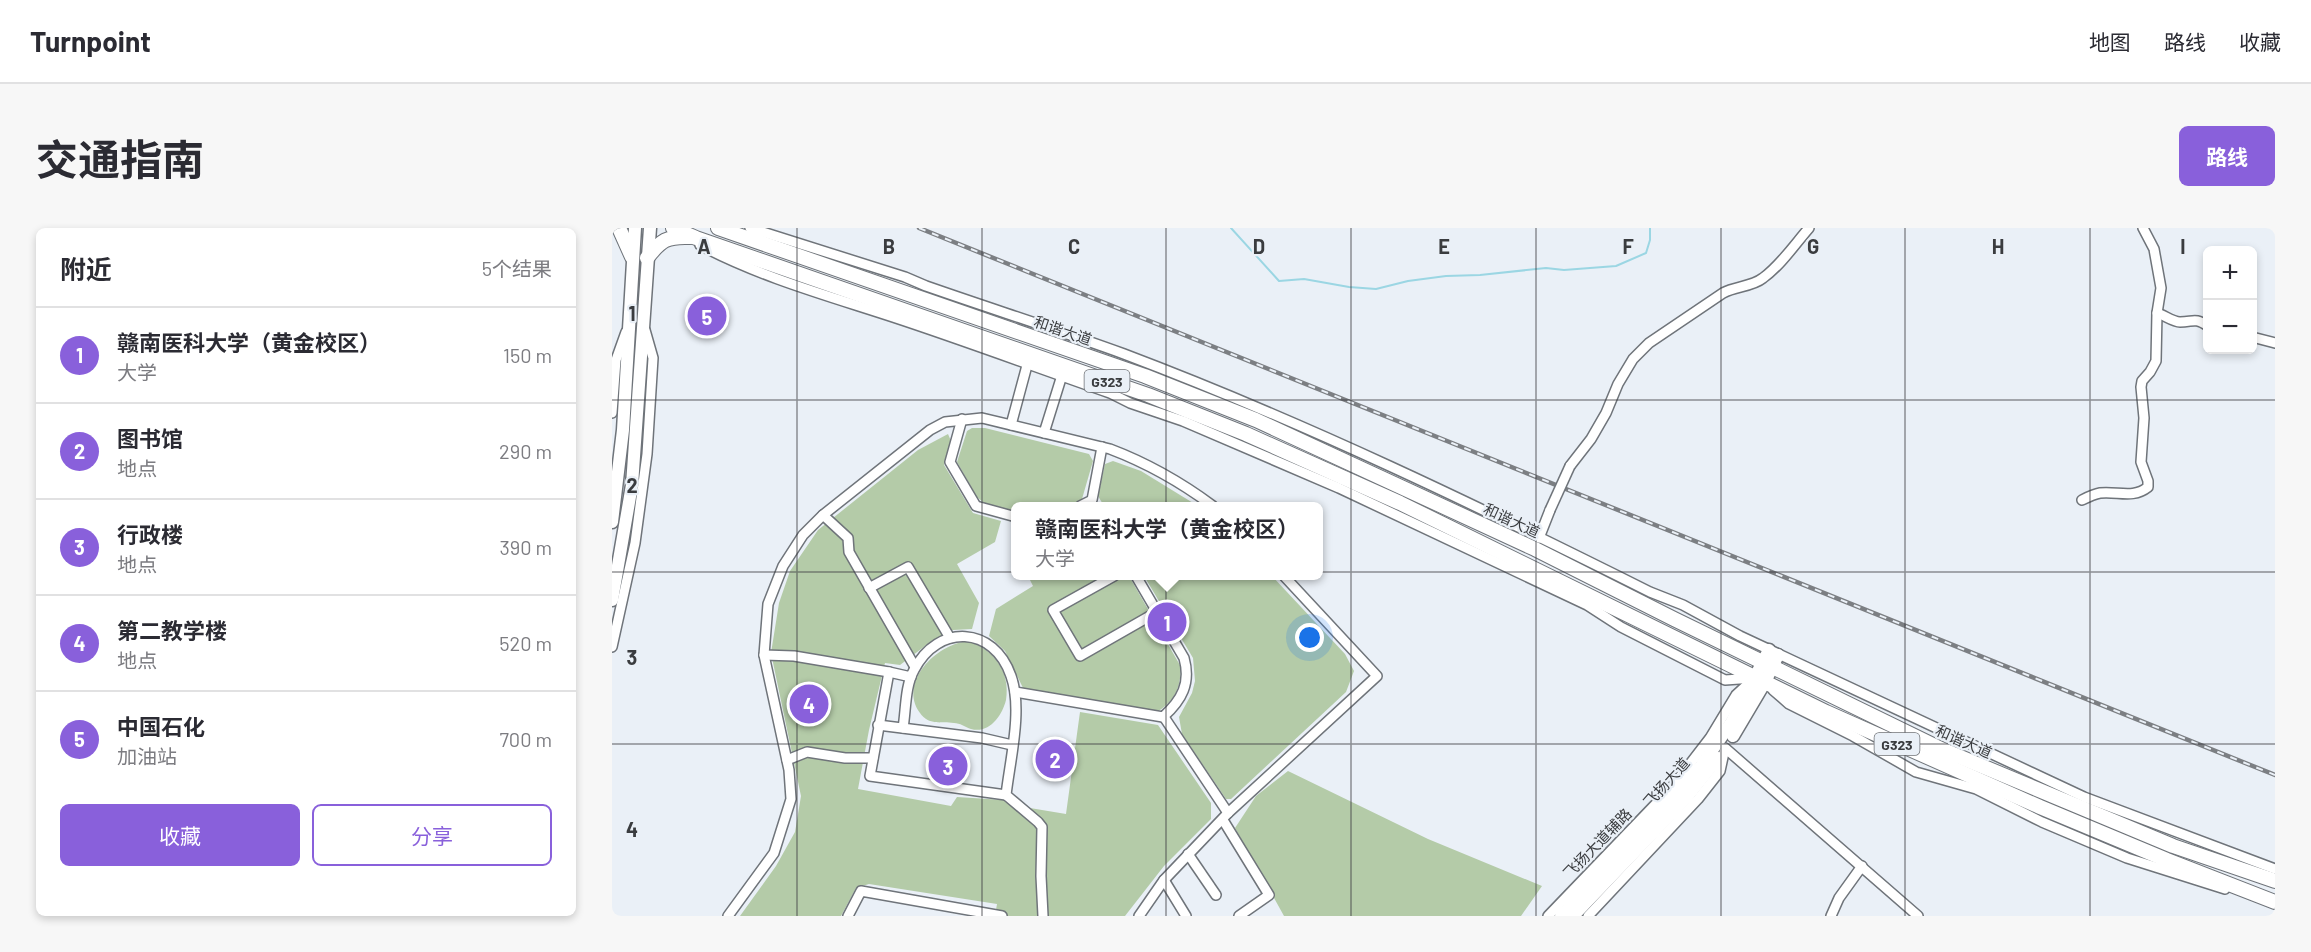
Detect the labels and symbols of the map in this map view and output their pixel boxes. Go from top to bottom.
text: A [697,234,711,258]
text: B [883,234,895,258]
text: C [1068,234,1080,258]
text: D [1253,234,1265,258]
text: E [1438,234,1450,258]
text: F [1622,234,1634,258]
text: G [1807,234,1819,258]
text: H [1992,234,2004,258]
text: I [2180,234,2186,258]
pin: 5 [688,294,727,338]
text: 1 [628,301,636,325]
street label: 和谐大道 [1032,312,1094,348]
road number: G323 [1084,370,1130,392]
text: 2 [626,473,638,497]
street label: 和谐大道 [1481,499,1543,541]
pin: 1 [1148,600,1186,644]
your location [1295,623,1324,652]
text: 3 [627,645,637,669]
pin: 4 [790,682,828,726]
street label: 和谐大道 [1933,721,1995,761]
road number: G323 [1874,733,1920,755]
pin: 2 [1036,736,1074,782]
pin: 3 [928,744,968,788]
street label: 飞扬大道 [1639,754,1693,810]
street label: 飞扬大道辅路 [1559,804,1635,882]
text: 4 [626,817,638,841]

